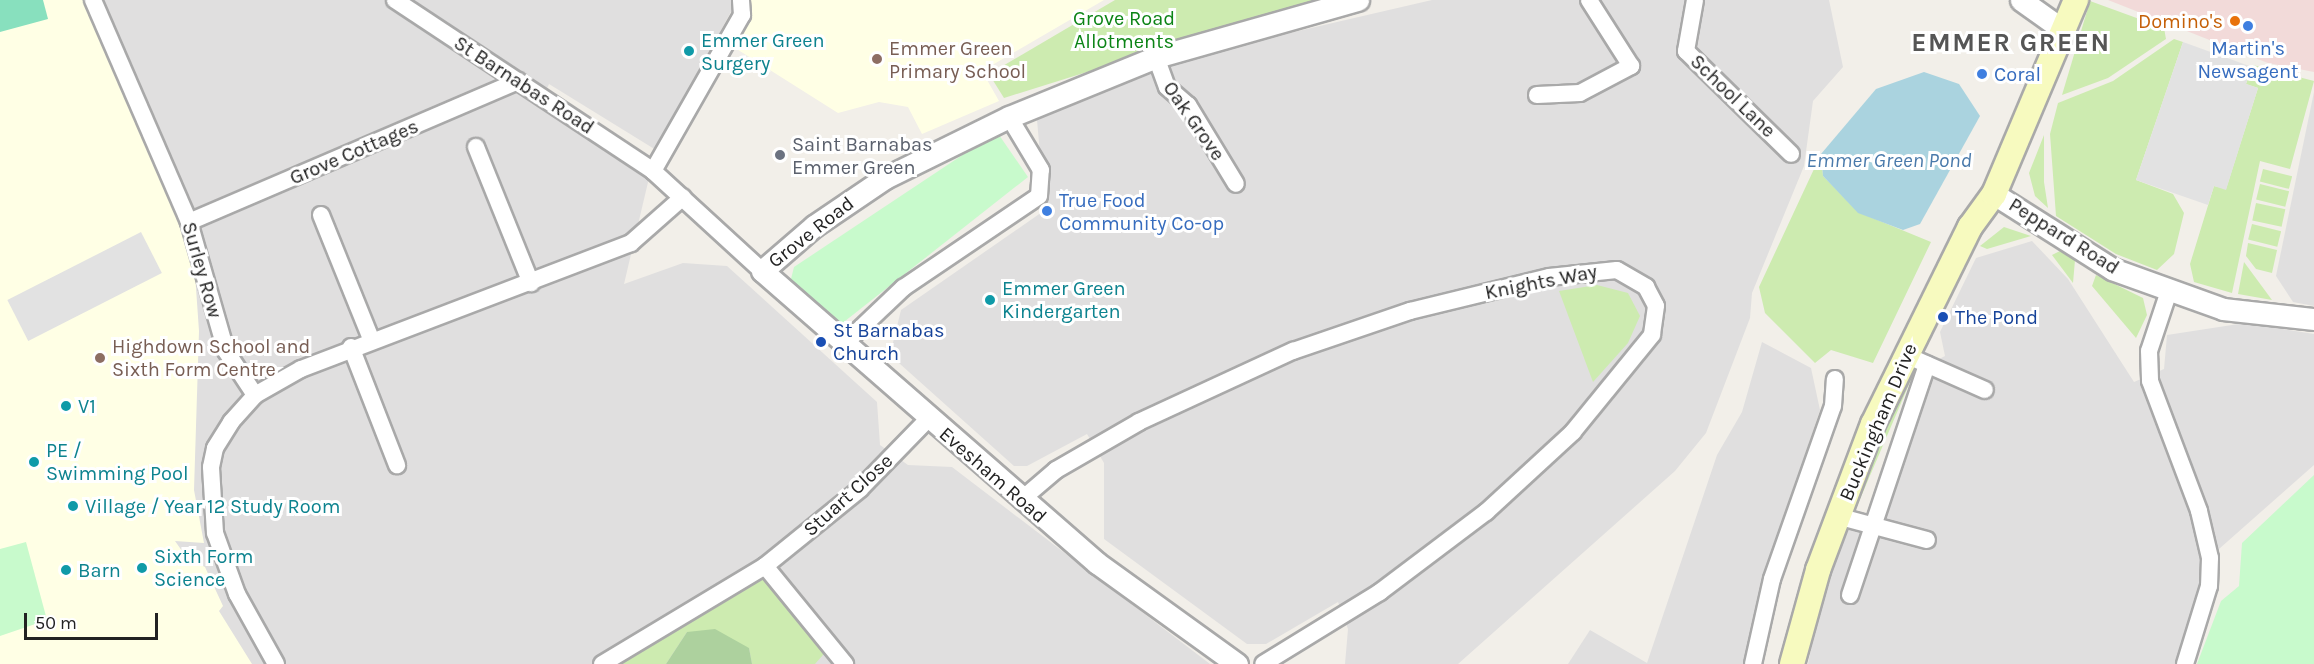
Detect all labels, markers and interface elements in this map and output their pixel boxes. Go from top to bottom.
park label: Grove Road Allotments [1073,6,1175,53]
place label: Domino's [2138,9,2223,33]
marker: Domino's [2228,14,2242,28]
marker: Martin's Newsagent [2241,19,2255,33]
district label: EMMER GREEN [1911,27,2111,59]
place label: Emmer Green Surgery [701,28,825,75]
street label: St Barnabas Road [449,31,599,139]
place label: Emmer Green Primary School [889,36,1026,83]
place label: Martin's Newsagent [2197,36,2299,83]
marker: Emmer Green Surgery [682,44,696,58]
street label: School Lane [1685,49,1781,143]
marker: Emmer Green Primary School [870,52,884,66]
place label: Coral [1994,62,2041,86]
marker: Coral [1975,67,1989,81]
street label: Oak Grove [1158,77,1230,165]
street label: Grove Cottages [286,114,422,190]
place label: Saint Barnabas Emmer Green [792,132,933,179]
water label: Emmer Green Pond [1806,147,1972,173]
marker: Saint Barnabas Emmer Green [773,148,787,162]
place label: True Food Community Co-op [1059,188,1224,235]
street label: Grove Road [763,191,859,273]
street label: Peppard Road [2004,193,2124,279]
marker: True Food Community Co-op [1040,204,1054,218]
street label: Surley Row [177,219,227,321]
street label: Knights Way [1483,259,1599,305]
place label: Emmer Green Kindergarten [1002,276,1126,323]
marker: Emmer Green Kindergarten [983,293,997,307]
place label: The Pond [1955,305,2038,329]
marker: The Pond [1936,310,1950,324]
place label: St Barnabas Church [833,318,944,365]
place label: Highdown School and Sixth Form Centre [112,334,310,381]
marker: St Barnabas Church [814,335,828,349]
street label: Buckingham Drive [1834,340,1922,504]
marker: Highdown School and Sixth Form Centre [93,351,107,365]
place label: V1 [78,394,96,418]
marker: V1 [59,399,73,413]
street label: Evesham Road [934,422,1052,528]
place label: PE / Swimming Pool [46,438,189,485]
street label: Stuart Close [798,449,898,541]
marker: PE / Swimming Pool [27,455,41,469]
place label: Village / Year 12 Study Room [85,494,340,518]
marker: Village / Year 12 Study Room [66,499,80,513]
place label: Sixth Form Science [154,544,253,591]
place label: Barn [78,558,121,582]
marker: Sixth Form Science [135,561,149,575]
marker: Barn [59,563,73,577]
scale bar [27,601,160,639]
text: 50 m [35,612,77,634]

